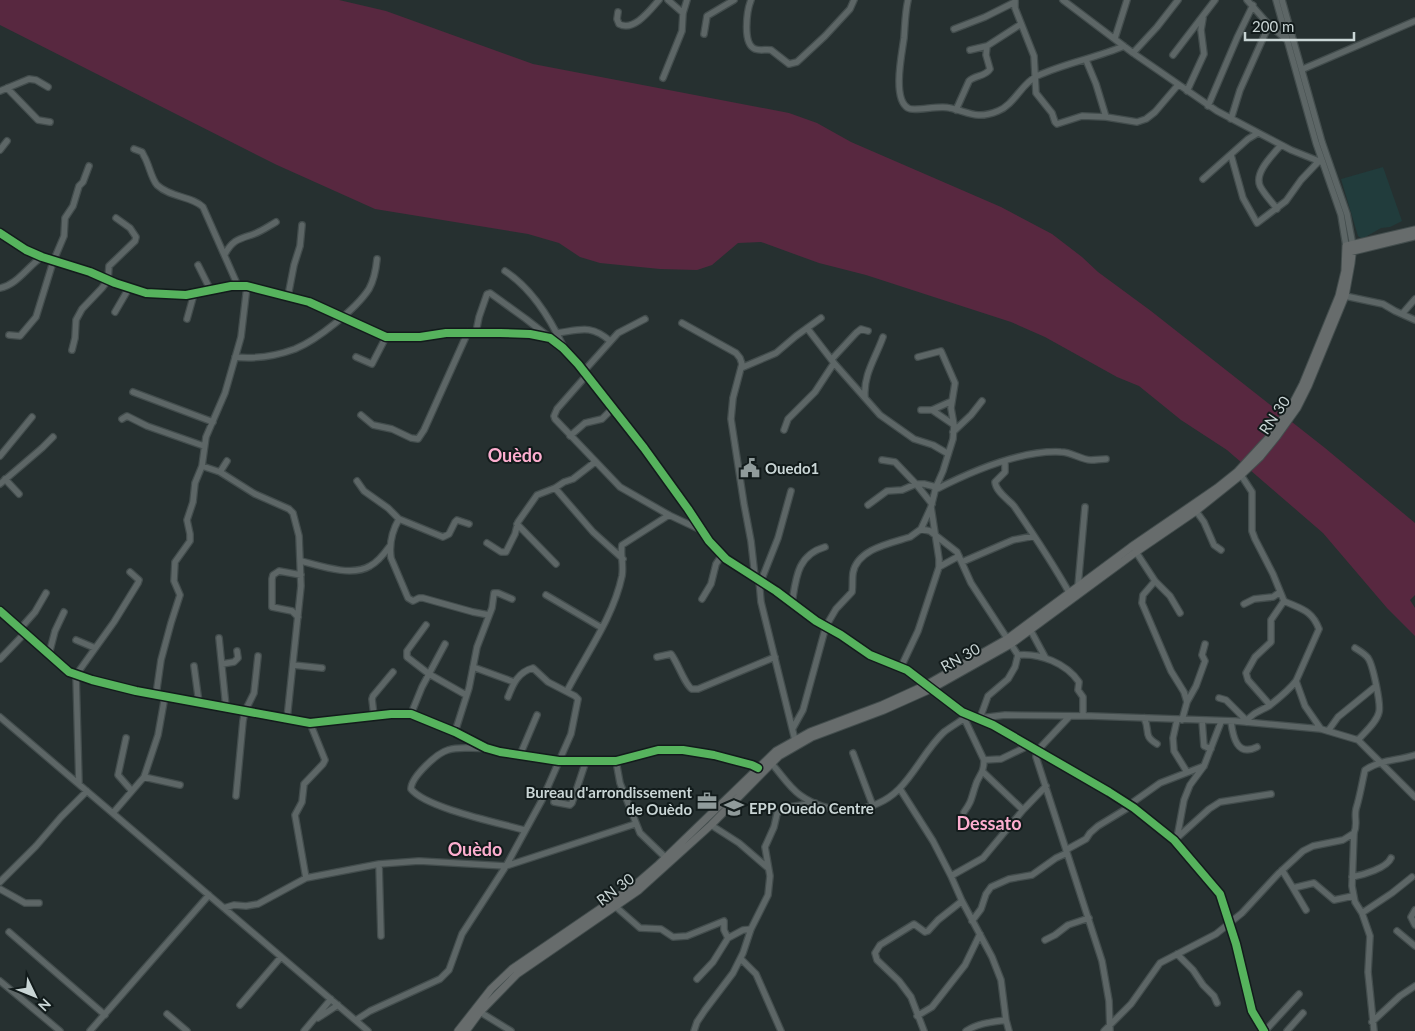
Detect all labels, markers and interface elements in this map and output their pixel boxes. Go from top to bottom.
scale bar [1245,10,1354,42]
text: 200 m [1252,17,1294,35]
street label: RN 30 [1255,392,1293,437]
district label: Ouèdo [488,444,542,466]
public building icon: Ouedo1 [739,457,761,479]
place label: Ouedo1 [765,459,819,477]
street label: RN 30 [937,639,983,675]
place label: Bureau d'arrondissement de Ouèdo [526,783,692,818]
office icon: Bureau d'arrondissement de Ouèdo [696,790,718,812]
school or university icon: EPP Ouedo Centre [723,797,745,819]
place label: EPP Ouedo Centre [749,799,874,817]
district label: Dessato [957,812,1021,834]
district label: Ouèdo [448,838,502,860]
street label: RN 30 [593,869,637,909]
north arrow [10,971,60,1021]
text: N [35,995,55,1015]

